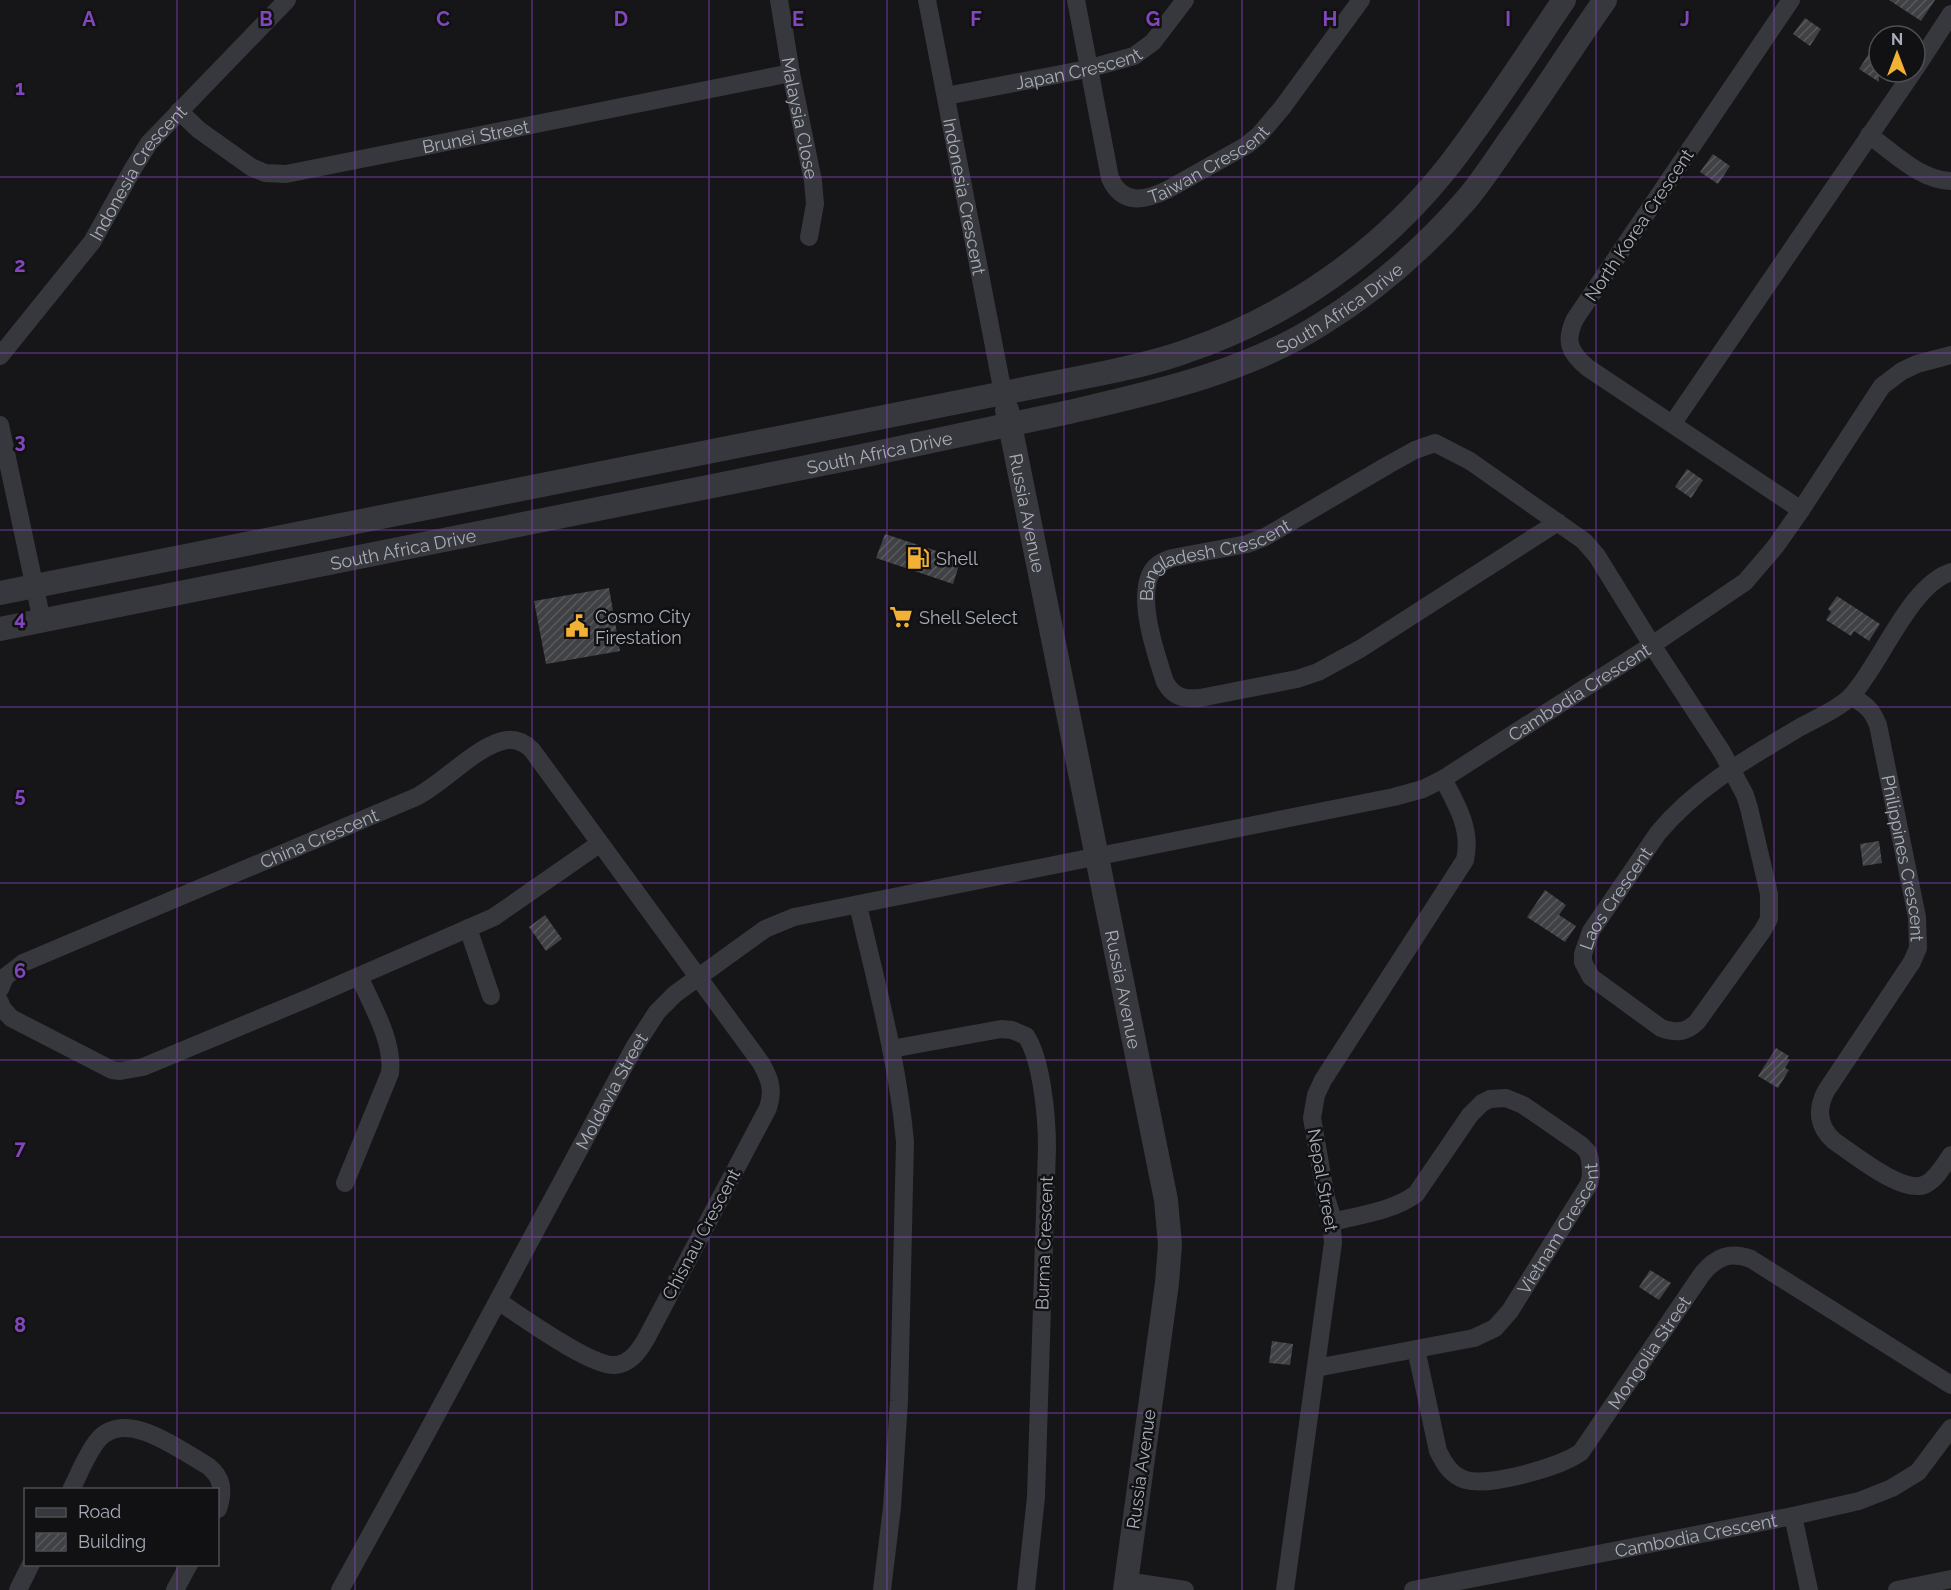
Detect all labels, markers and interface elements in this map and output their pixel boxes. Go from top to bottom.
text: A [82,7,96,31]
text: B [259,7,273,31]
text: C [436,7,450,31]
text: D [614,7,628,31]
text: E [792,7,804,31]
text: F [970,7,982,31]
text: G [1146,7,1160,31]
text: H [1323,7,1337,31]
text: I [1505,7,1511,31]
text: J [1680,7,1690,31]
north arrow [1867,24,1927,84]
text: N [1891,30,1903,49]
street label: Japan Crescent [1013,43,1146,93]
street label: Malaysia Close [778,56,823,181]
text: 1 [15,76,25,100]
street label: Indonesia Crescent [85,100,191,244]
street label: Brunei Street [420,115,531,157]
street label: Indonesia Crescent [940,116,990,277]
street label: Taiwan Crescent [1145,121,1273,207]
street label: North Korea Crescent [1580,145,1698,305]
text: 2 [14,253,26,277]
street label: South Africa Drive [1272,258,1407,358]
street label: South Africa Drive [805,427,955,478]
text: 3 [14,429,26,453]
street label: Russia Avenue [1006,452,1050,575]
street label: Bangladesh Crescent [1135,514,1294,601]
street label: South Africa Drive [328,524,478,574]
fuel station icon: Shell [905,545,931,571]
place label: Shell [936,548,978,569]
supermarket icon: Shell Select [888,604,914,630]
text: 4 [14,606,26,630]
place label: Cosmo City Firestation [595,606,691,648]
place label: Shell Select [919,607,1018,628]
public building icon: Cosmo City Firestation [564,613,590,639]
street label: Cambodia Crescent [1504,639,1654,745]
street label: Philippines Crescent [1878,773,1928,942]
text: 5 [14,783,26,807]
street label: China Crescent [257,804,381,872]
street label: Laos Crescent [1575,843,1656,952]
street label: Russia Avenue [1101,928,1146,1051]
text: 6 [14,959,26,983]
street label: Moldavia Street [571,1028,651,1153]
street label: Nepal Street [1304,1127,1342,1233]
text: 7 [14,1136,26,1160]
street label: Vietnam Crescent [1513,1163,1602,1298]
street label: Chisnau Crescent [658,1165,744,1303]
street label: Burma Crescent [1031,1175,1057,1311]
street label: Mongolia Street [1603,1292,1695,1413]
text: 8 [14,1313,26,1337]
street label: Russia Avenue [1122,1407,1160,1530]
legend [24,1488,219,1566]
text: Road [78,1501,121,1522]
street label: Cambodia Crescent [1613,1509,1778,1561]
text: Building [78,1531,146,1552]

